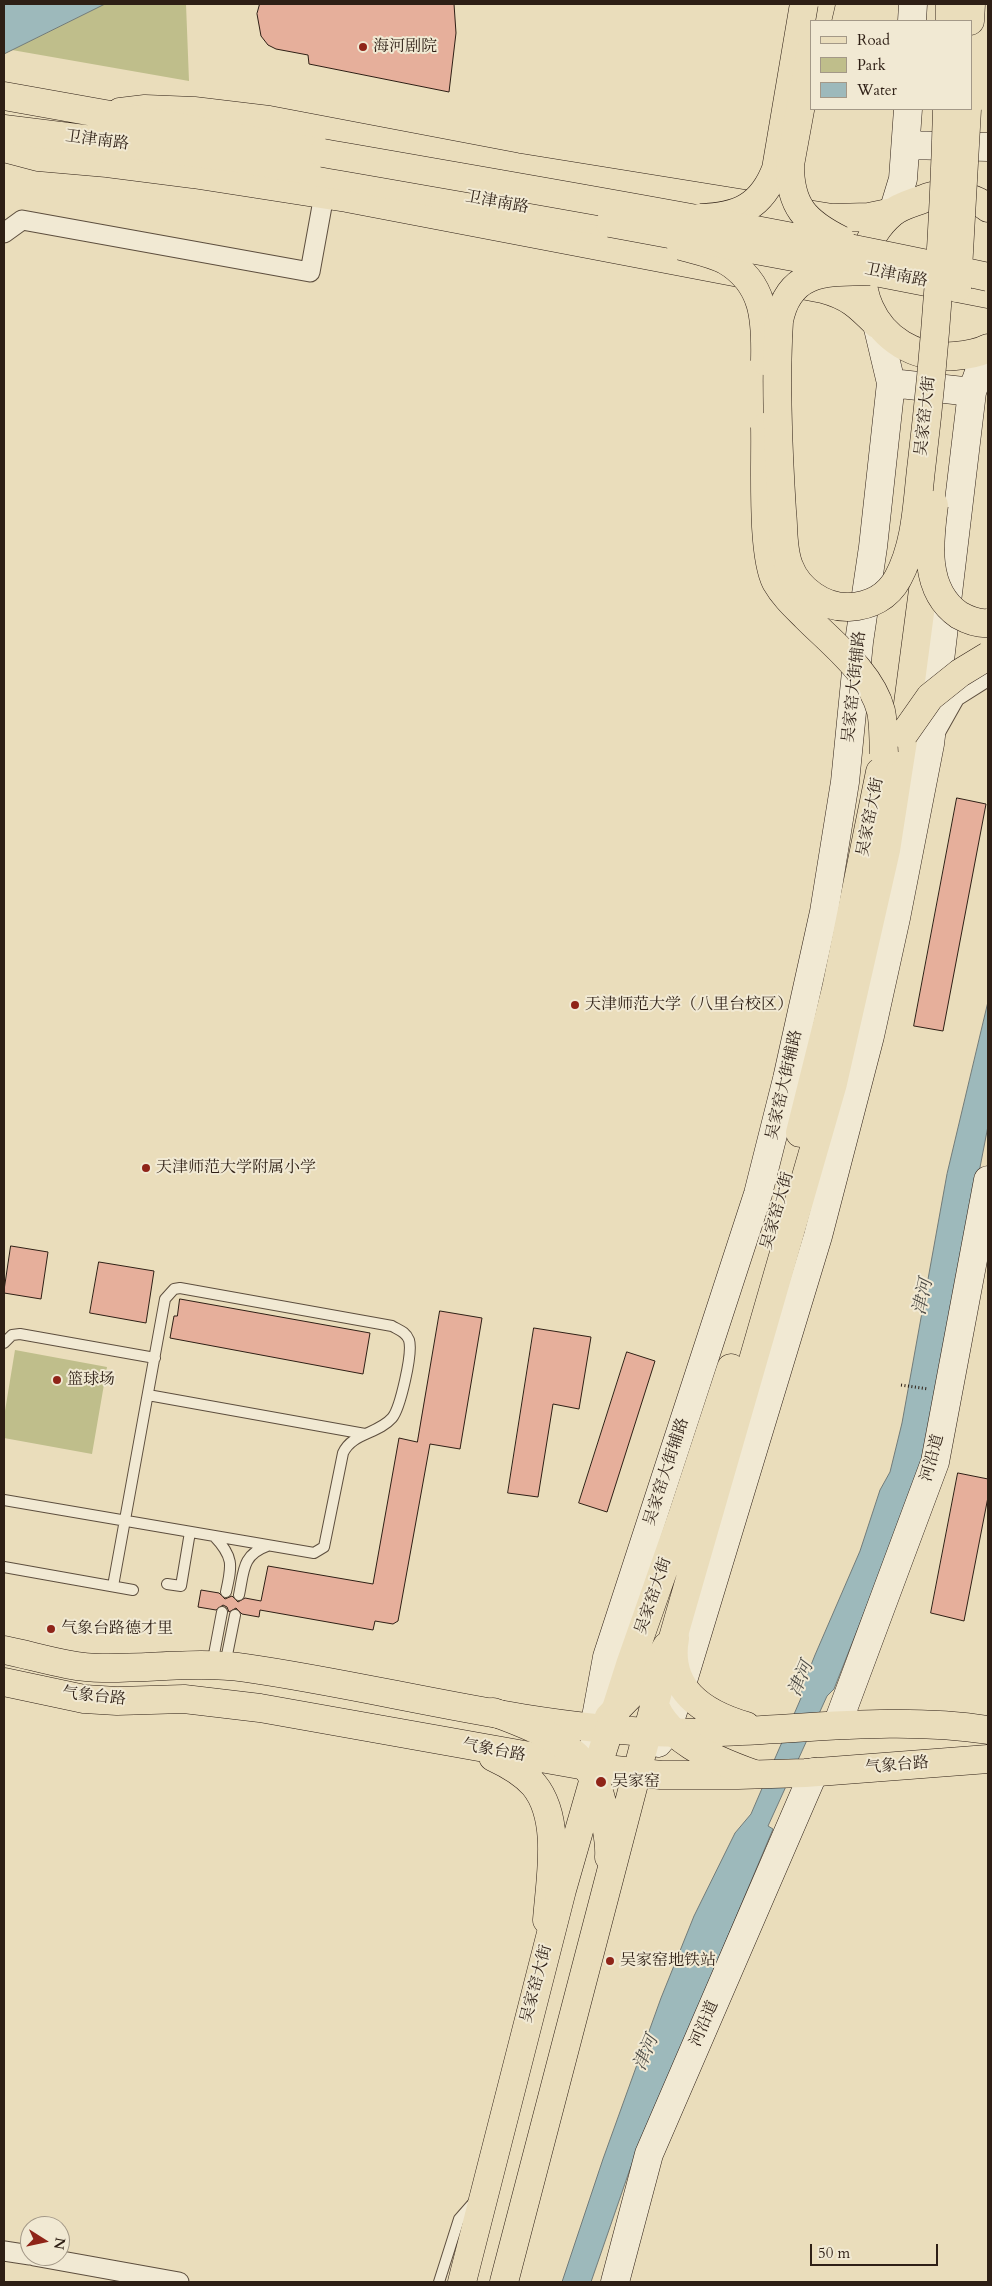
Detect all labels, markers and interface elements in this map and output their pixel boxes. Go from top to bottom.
legend [810,20,972,110]
text: Road [857,30,890,50]
place label: 海河剧院 [373,37,437,57]
marker: 海河剧院 [357,41,369,53]
text: Park [857,55,886,75]
text: Water [857,80,897,100]
street label: 卫津南路 [64,128,130,154]
street label: 卫津南路 [464,188,530,218]
street label: 卫津南路 [863,260,929,292]
street label: 吴家窑大街 [912,375,940,457]
street label: 吴家窑大街辅路 [840,630,870,744]
street label: 吴家窑大街 [854,776,888,858]
place label: 天津师范大学（八里台校区） [585,995,793,1015]
marker: 天津师范大学（八里台校区） [569,999,581,1011]
street label: 吴家窑大街辅路 [763,1028,807,1142]
place label: 天津师范大学附属小学 [156,1158,316,1178]
marker: 天津师范大学附属小学 [140,1162,152,1174]
street label: 吴家窑大街 [758,1170,798,1252]
water label: 津河 [910,1277,938,1317]
place label: 篮球场 [67,1370,115,1390]
marker: 篮球场 [51,1374,63,1386]
street label: 吴家窑大街辅路 [641,1416,693,1528]
street label: 河沿道 [918,1432,948,1484]
street label: 吴家窑大街 [632,1555,676,1637]
place label: 气象台路德才里 [61,1619,173,1639]
marker: 气象台路德才里 [45,1623,57,1635]
water label: 津河 [785,1658,819,1700]
street label: 气象台路 [61,1684,127,1710]
street label: 气象台路 [461,1736,527,1766]
street label: 气象台路 [864,1754,930,1778]
place label: 吴家窑 [612,1772,660,1792]
marker: 吴家窑 [594,1775,608,1789]
street label: 吴家窑大街 [517,1943,557,2025]
place label: 吴家窑地铁站 [620,1951,716,1971]
marker: 吴家窑地铁站 [604,1955,616,1967]
street label: 河沿道 [687,1998,723,2050]
water label: 津河 [630,2032,664,2074]
north arrow [20,2216,70,2266]
scale bar [812,2234,940,2266]
text: N [49,2236,70,2251]
text: 50 m [818,2243,850,2263]

